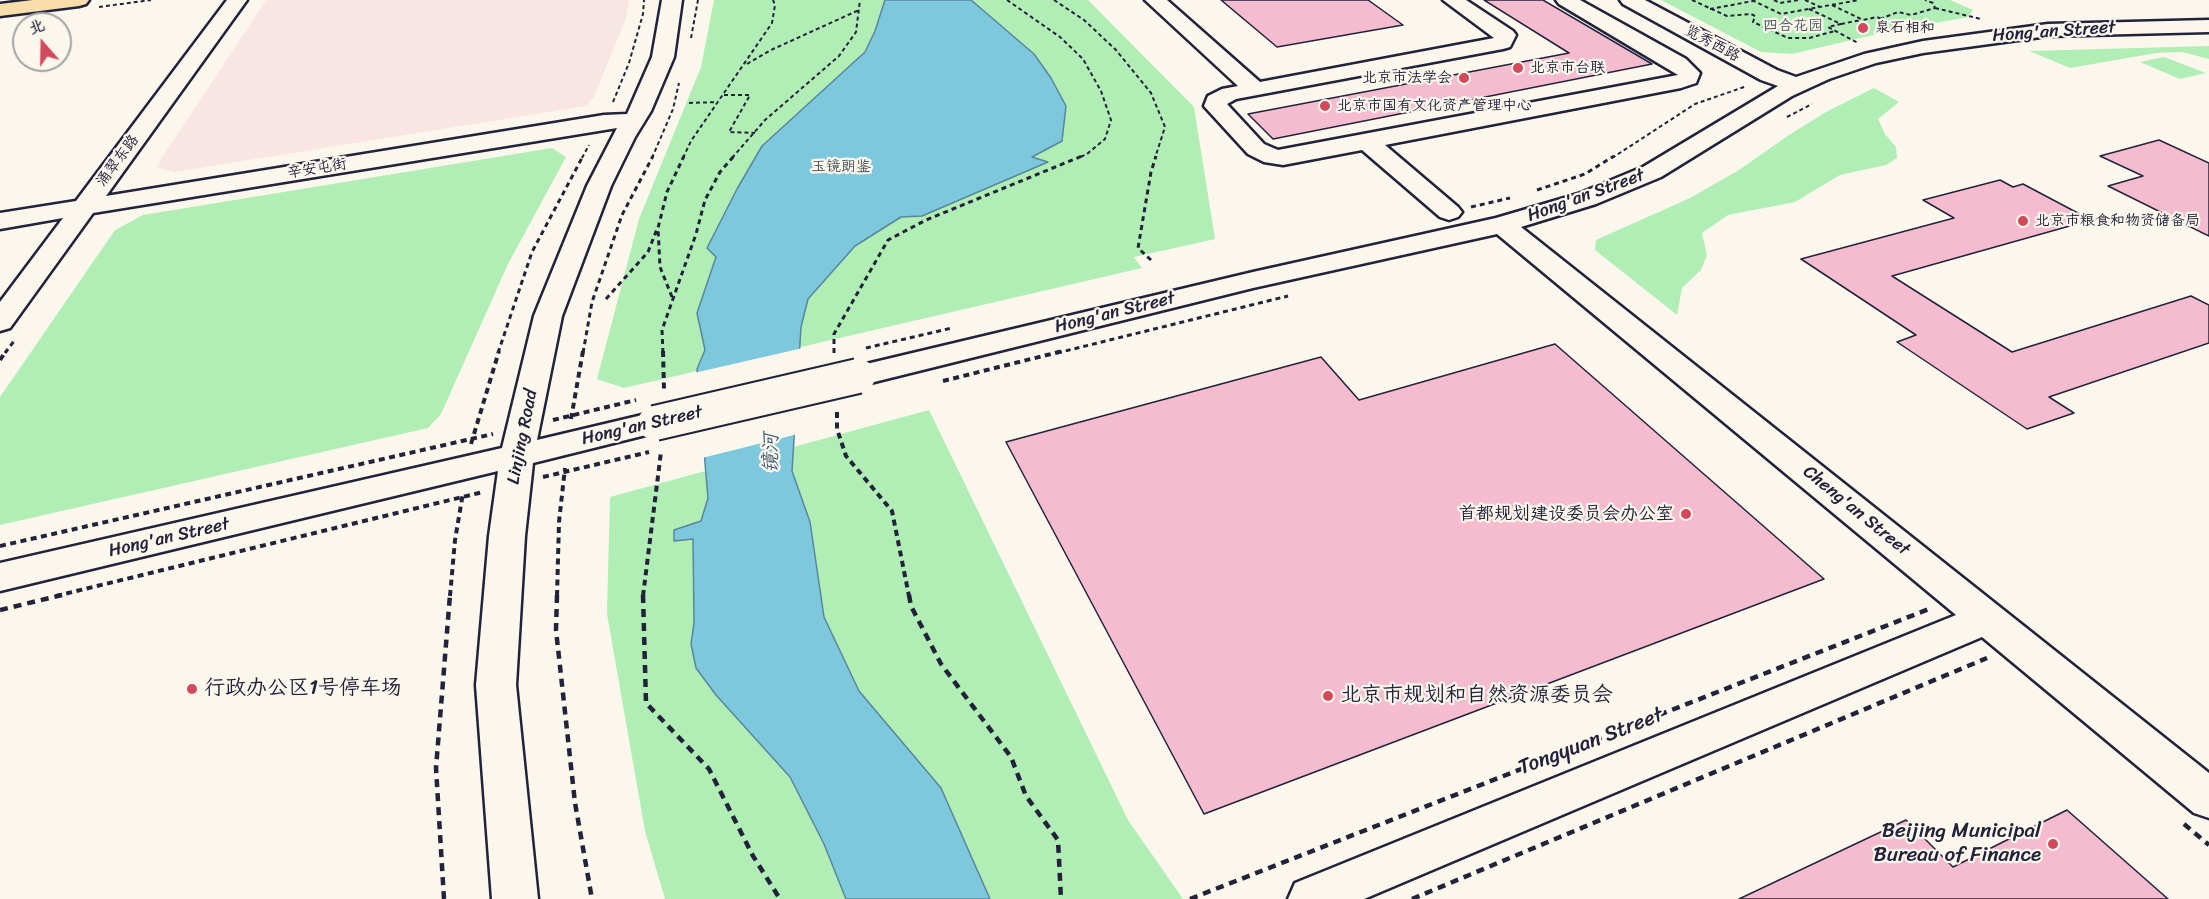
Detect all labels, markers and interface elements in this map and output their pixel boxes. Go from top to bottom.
text: 北 [24,10,49,43]
north arrow [12,12,72,72]
park label: 四合花园 [1763,17,1823,35]
street label: Hong'an Street [1992,17,2116,47]
place label: 泉石相和 [1875,19,1935,37]
marker: 泉石相和 [1856,21,1870,35]
street label: 览秀西路 [1681,22,1743,66]
place label: 北京市台联 [1530,59,1605,77]
marker: 北京市台联 [1511,61,1525,75]
place label: 北京市法学会 [1362,69,1452,87]
marker: 北京市法学会 [1457,71,1471,85]
place label: 北京市国有文化资产管理中心 [1337,97,1532,115]
marker: 北京市国有文化资产管理中心 [1318,99,1332,113]
street label: 涌翠东路 [93,132,143,190]
street label: 辛安屯街 [286,155,348,183]
park label: 玉镜朗鉴 [811,158,871,176]
street label: Hong'an Street [1524,165,1648,227]
place label: 北京市粮食和物资储备局 [2035,212,2200,230]
marker: 北京市粮食和物资储备局 [2016,214,2030,228]
street label: Hong'an Street [1053,288,1177,338]
street label: Linjing Road [503,388,543,486]
street label: Hong'an Street [580,402,704,450]
water label: 镜河 [760,433,784,473]
street label: Cheng'an Street [1798,461,1914,561]
place label: 首都规划建设委员会办公室 [1458,503,1674,525]
marker: 首都规划建设委员会办公室 [1679,507,1693,521]
street label: Hong'an Street [107,514,231,562]
place label: 行政办公区1号停车场 [204,676,402,702]
marker: 行政办公区1号停车场 [185,682,199,696]
place label: 北京市规划和自然资源委员会 [1340,683,1613,709]
marker: 北京市规划和自然资源委员会 [1321,689,1335,703]
street label: Tongyuan Street [1515,703,1667,781]
place label: Beijing Municipal Bureau of Finance [1873,819,2041,869]
marker: Beijing Municipal Bureau of Finance [2046,837,2060,851]

